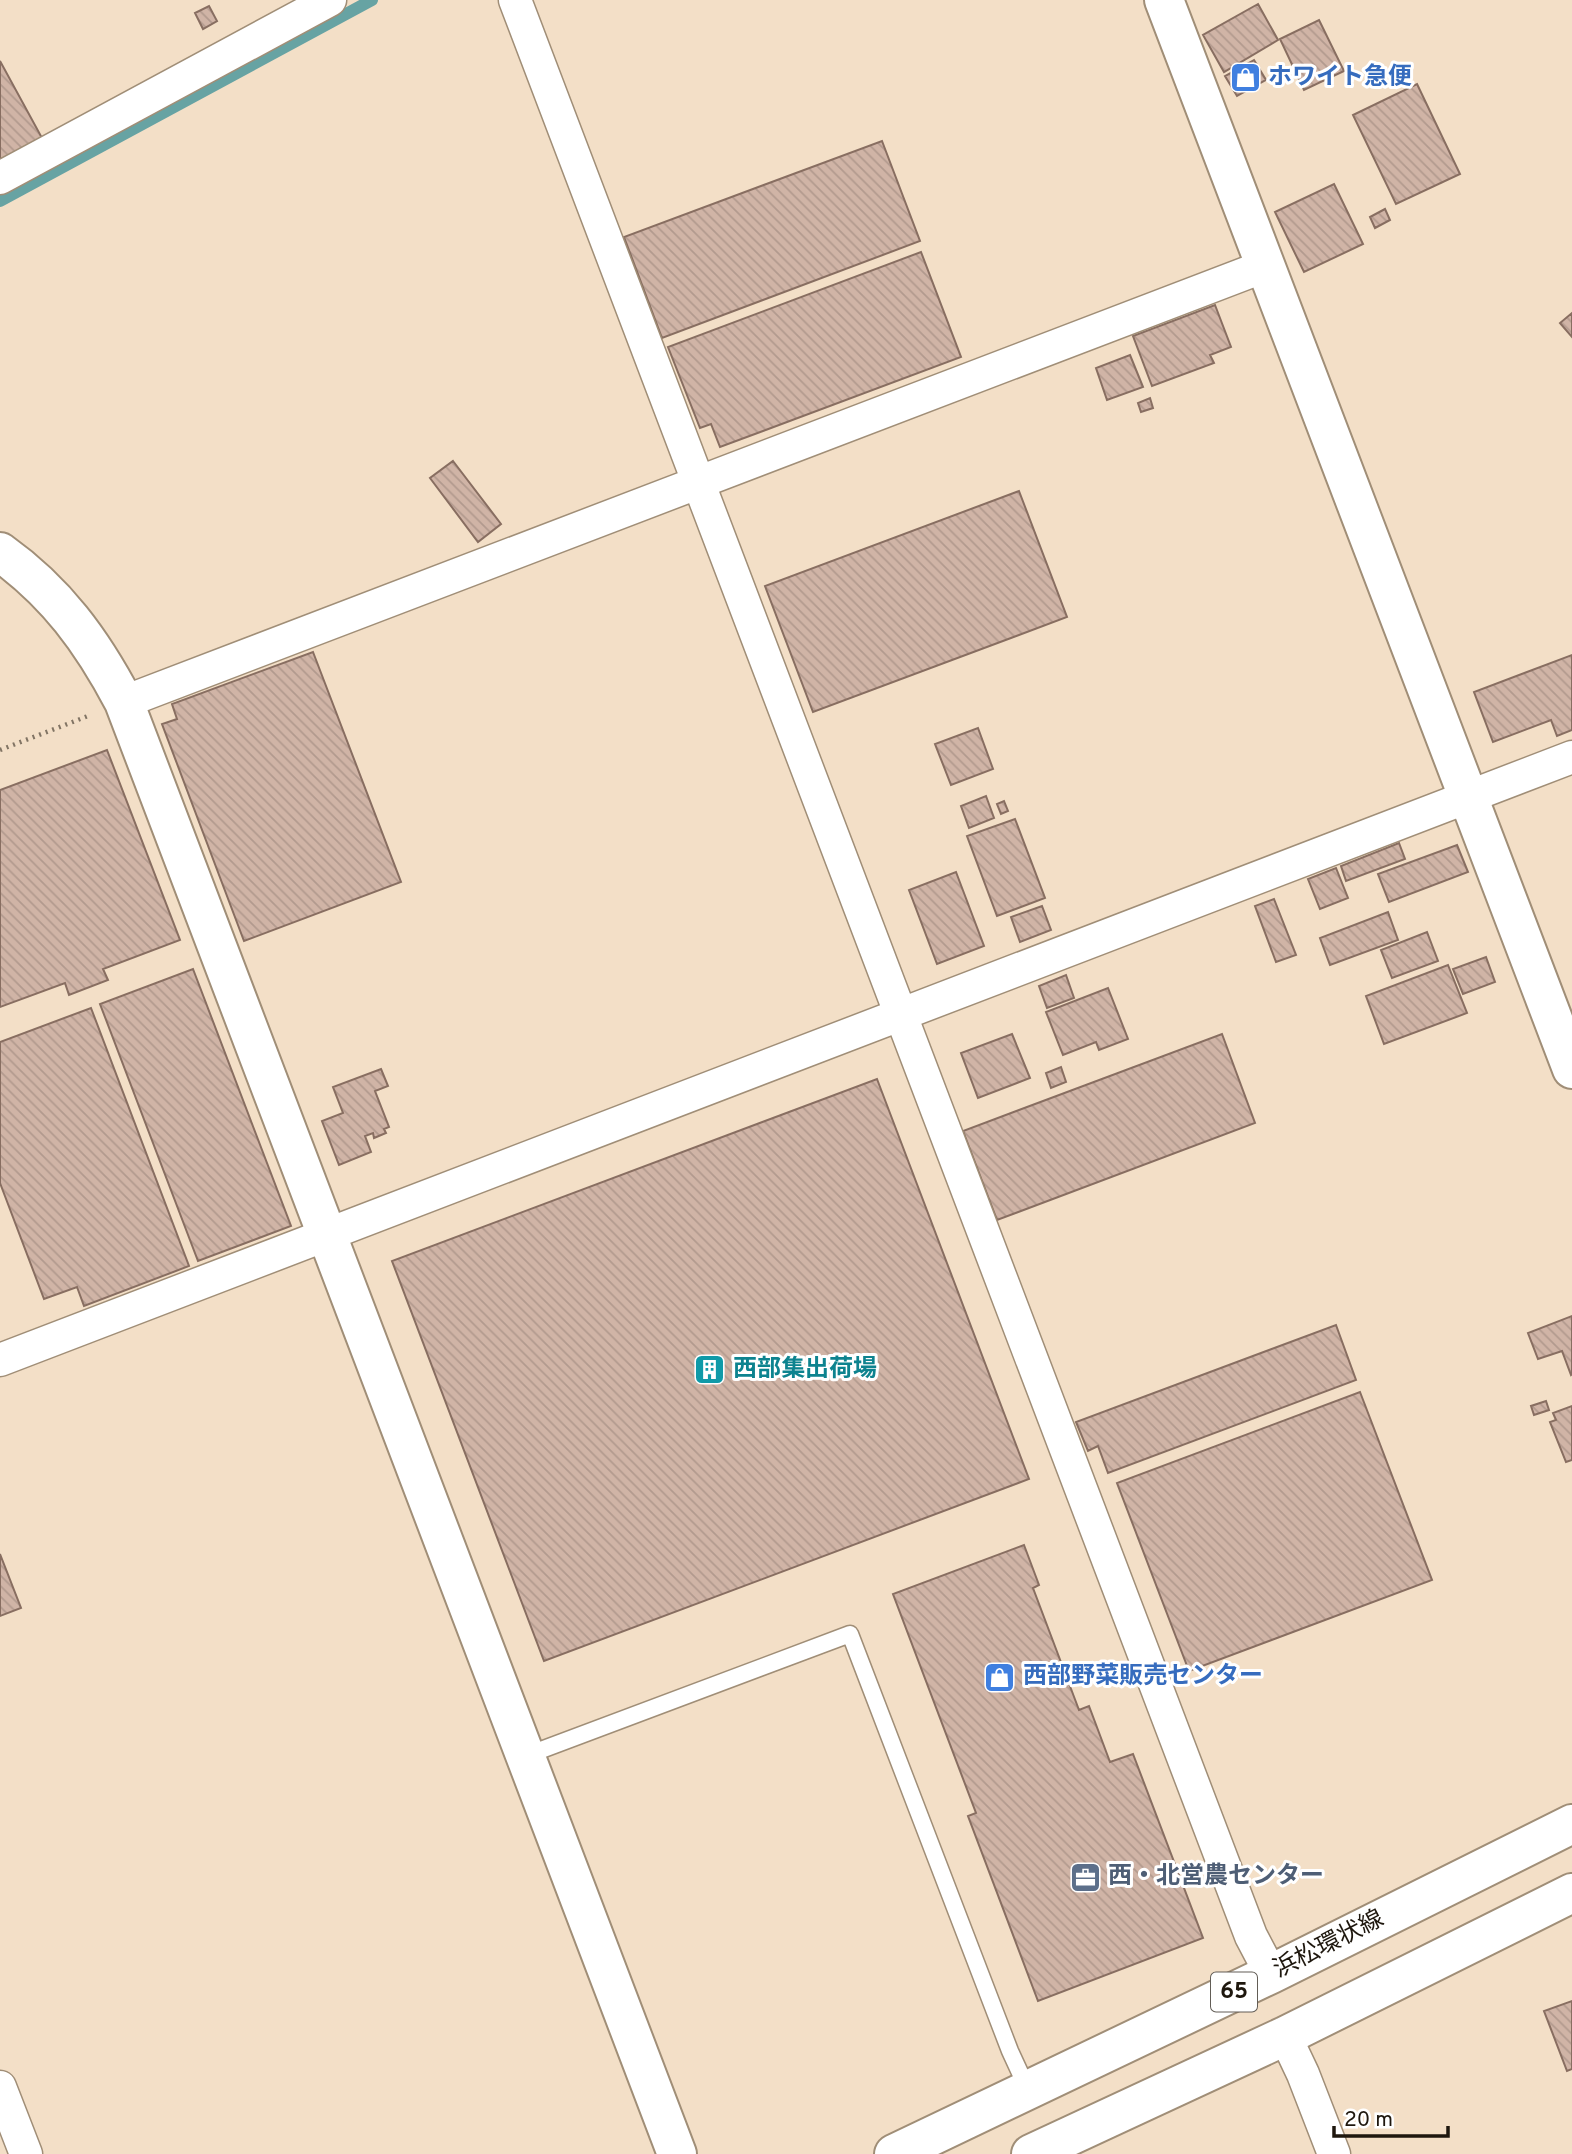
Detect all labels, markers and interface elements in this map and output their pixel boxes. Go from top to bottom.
shop icon: ホワイト急便 [1228,61,1262,95]
place label: ホワイト急便 [1268,63,1412,93]
building icon: 西部集出荷場 [693,1353,727,1387]
place label: 西部集出荷場 [733,1355,877,1385]
shop icon: 西部野菜販売センター [983,1660,1017,1694]
place label: 西部野菜販売センター [1023,1662,1263,1692]
office icon: 西・北営農センター [1068,1860,1102,1894]
place label: 西・北営農センター [1108,1862,1324,1892]
street label: 浜松環状線 [1269,1904,1389,1986]
road number: 65 [1211,1972,1257,2011]
scale bar [1334,2094,1448,2138]
text: 20 m [1344,2107,1393,2134]

